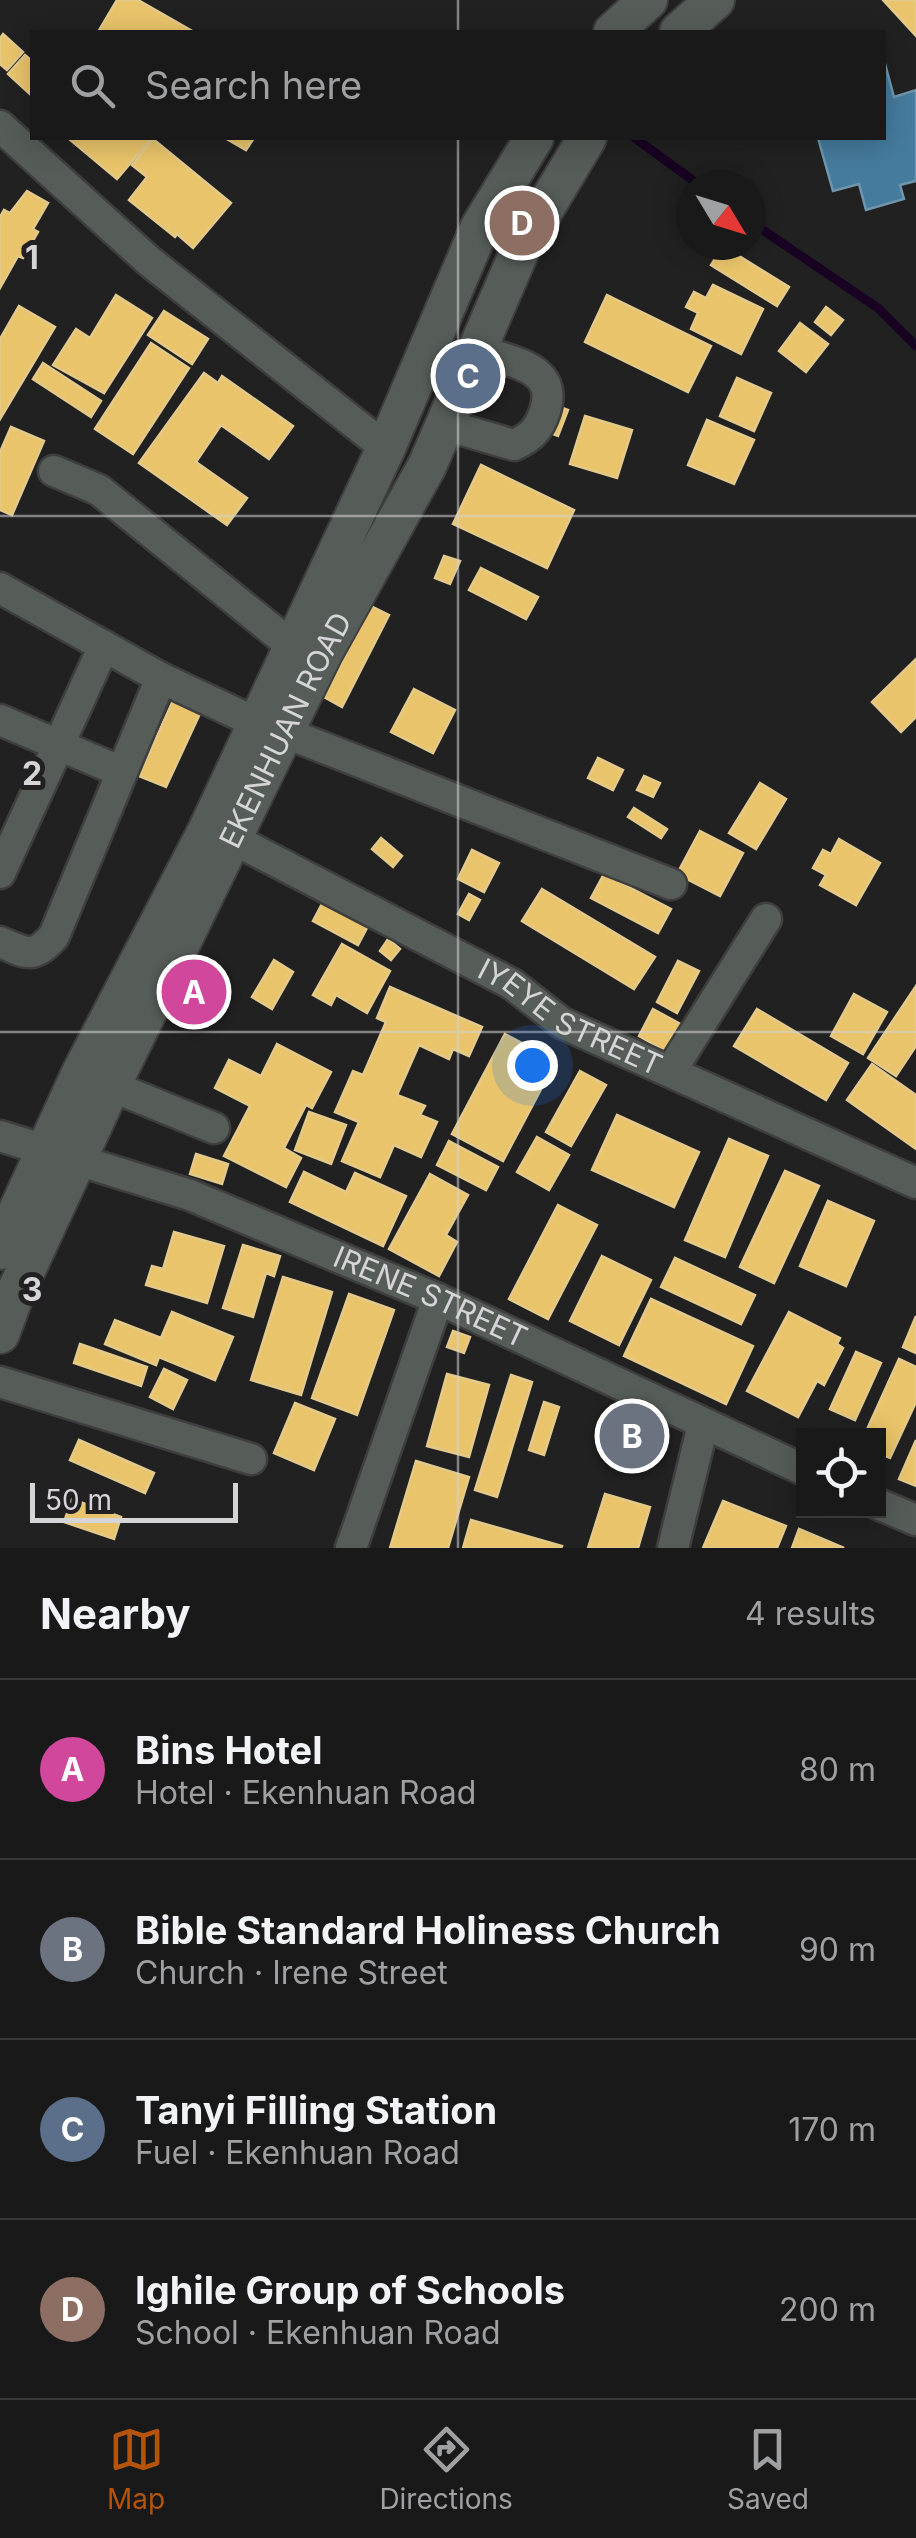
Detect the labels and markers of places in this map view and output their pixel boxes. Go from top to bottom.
pin: D [490,186,554,260]
pin: C [436,338,500,414]
pin: A [162,954,226,1030]
pin: B [600,1398,664,1474]

